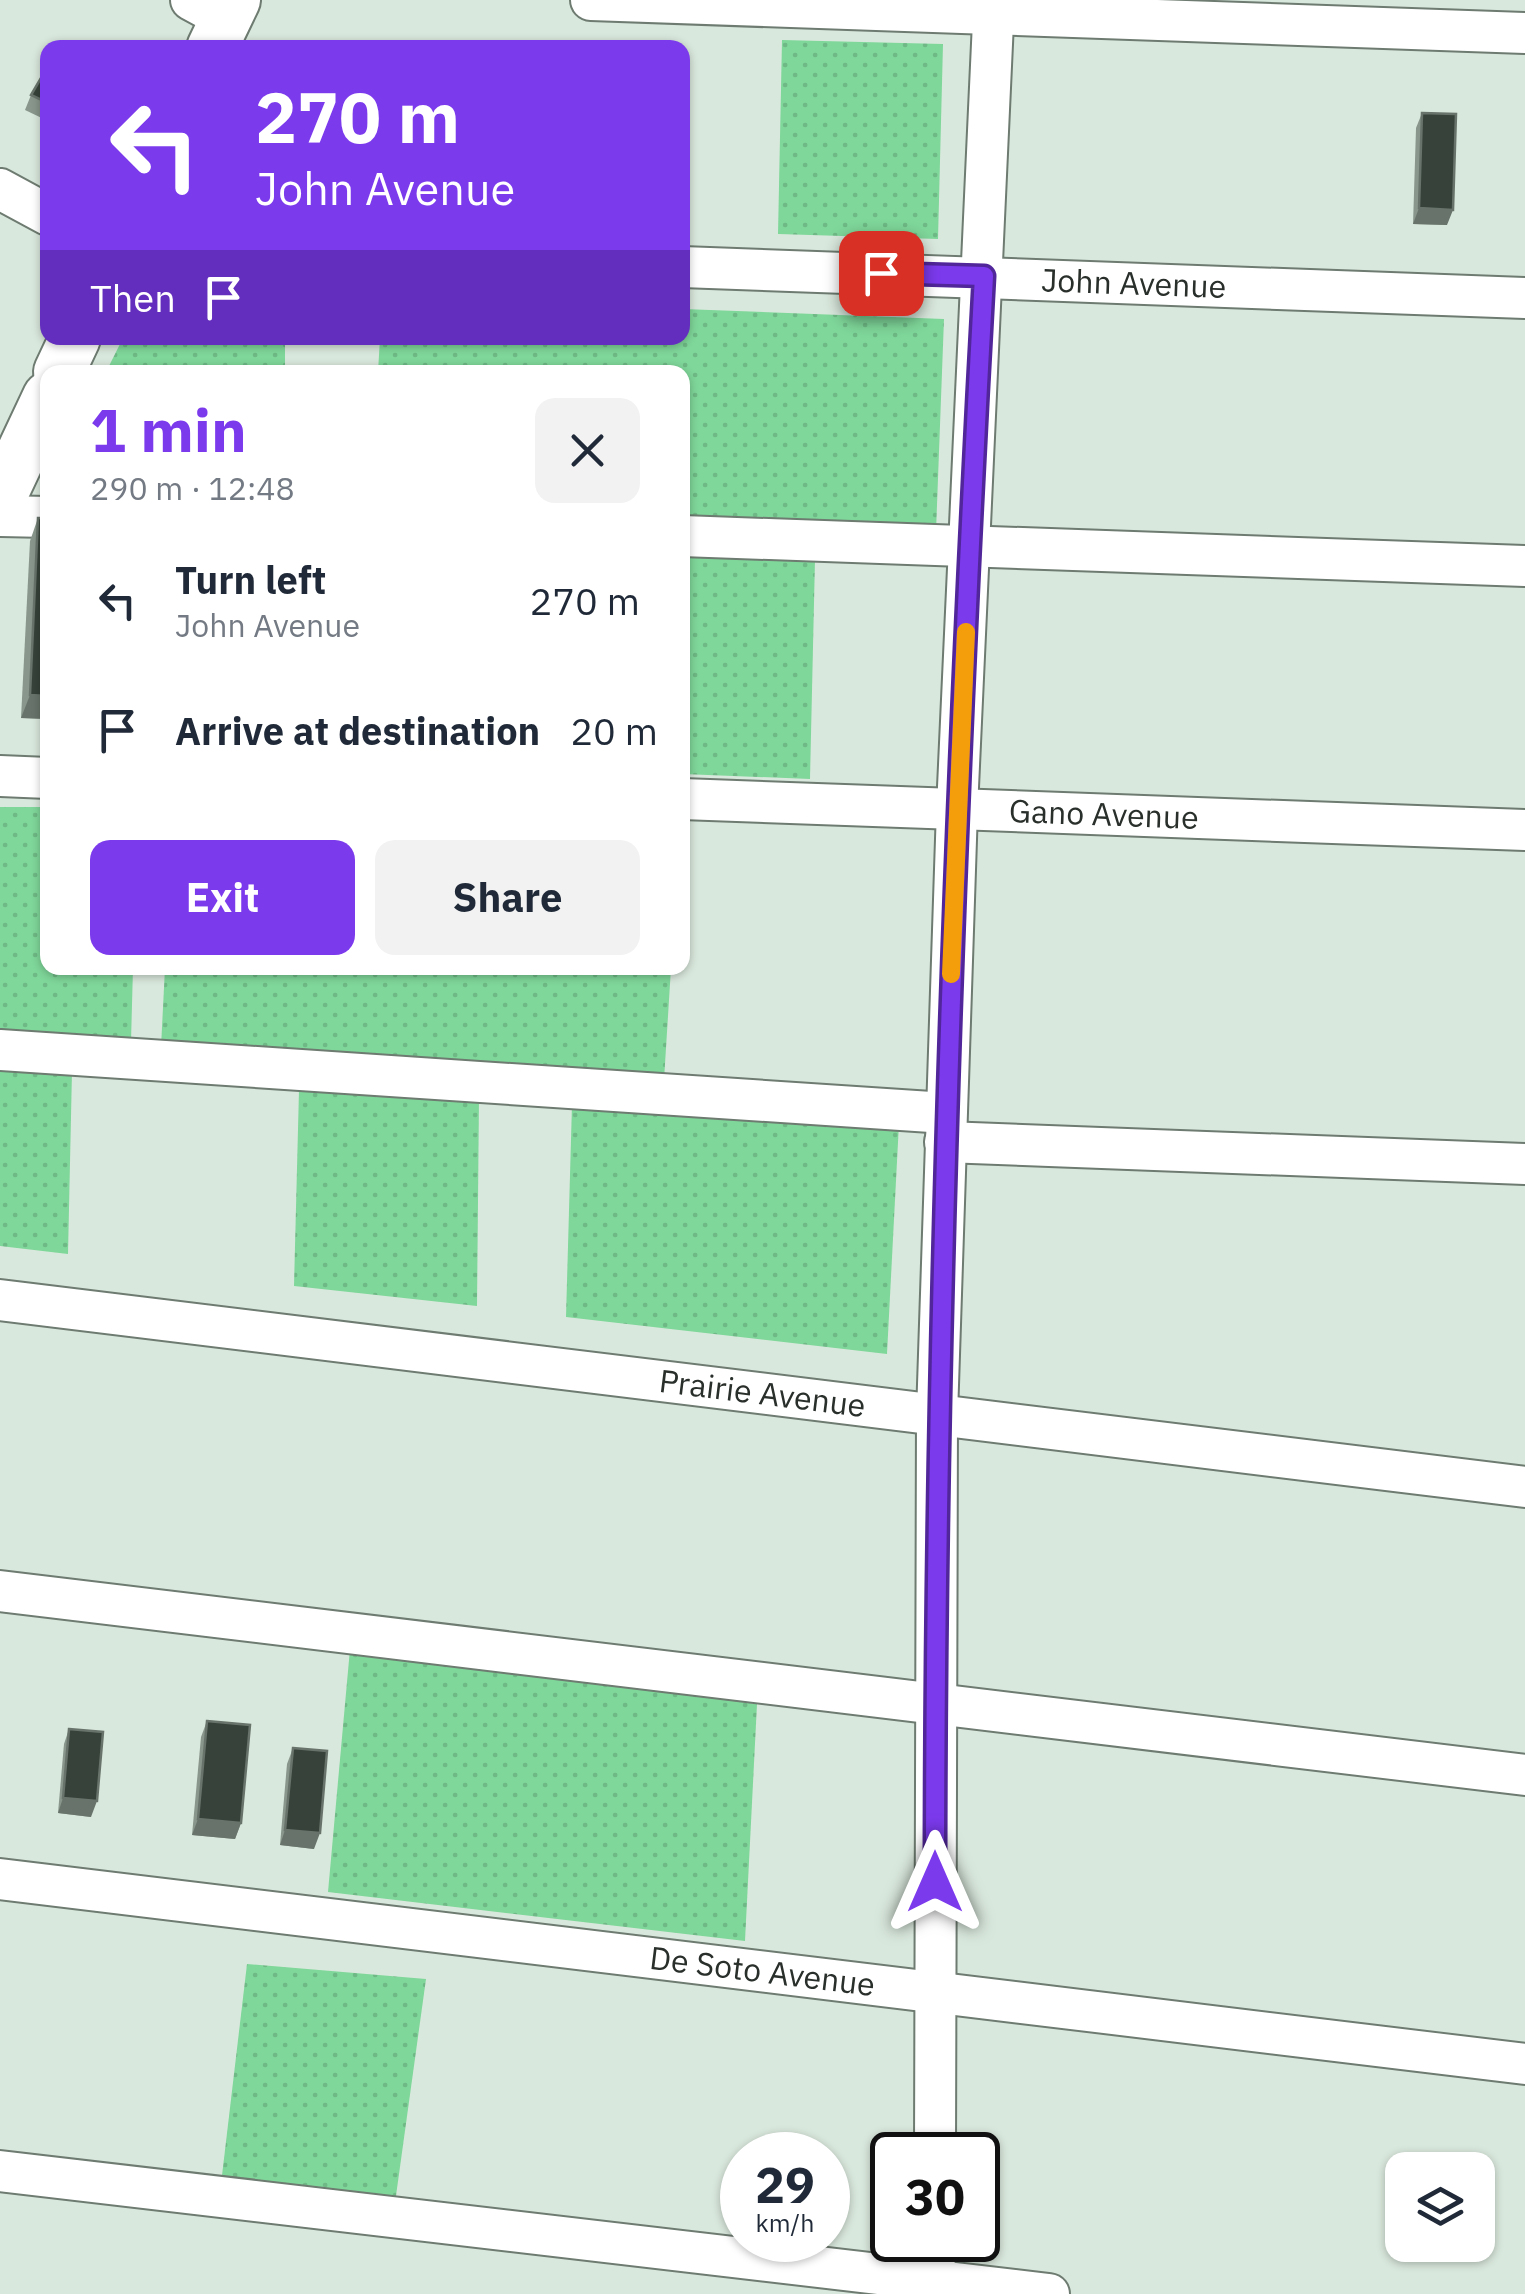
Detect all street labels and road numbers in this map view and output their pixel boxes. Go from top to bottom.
street label: John Avenue [1040,258,1227,307]
street label: Gano Avenue [1008,789,1199,838]
street label: Prairie Avenue [657,1359,868,1426]
street label: De Soto Avenue [648,1936,878,2005]

